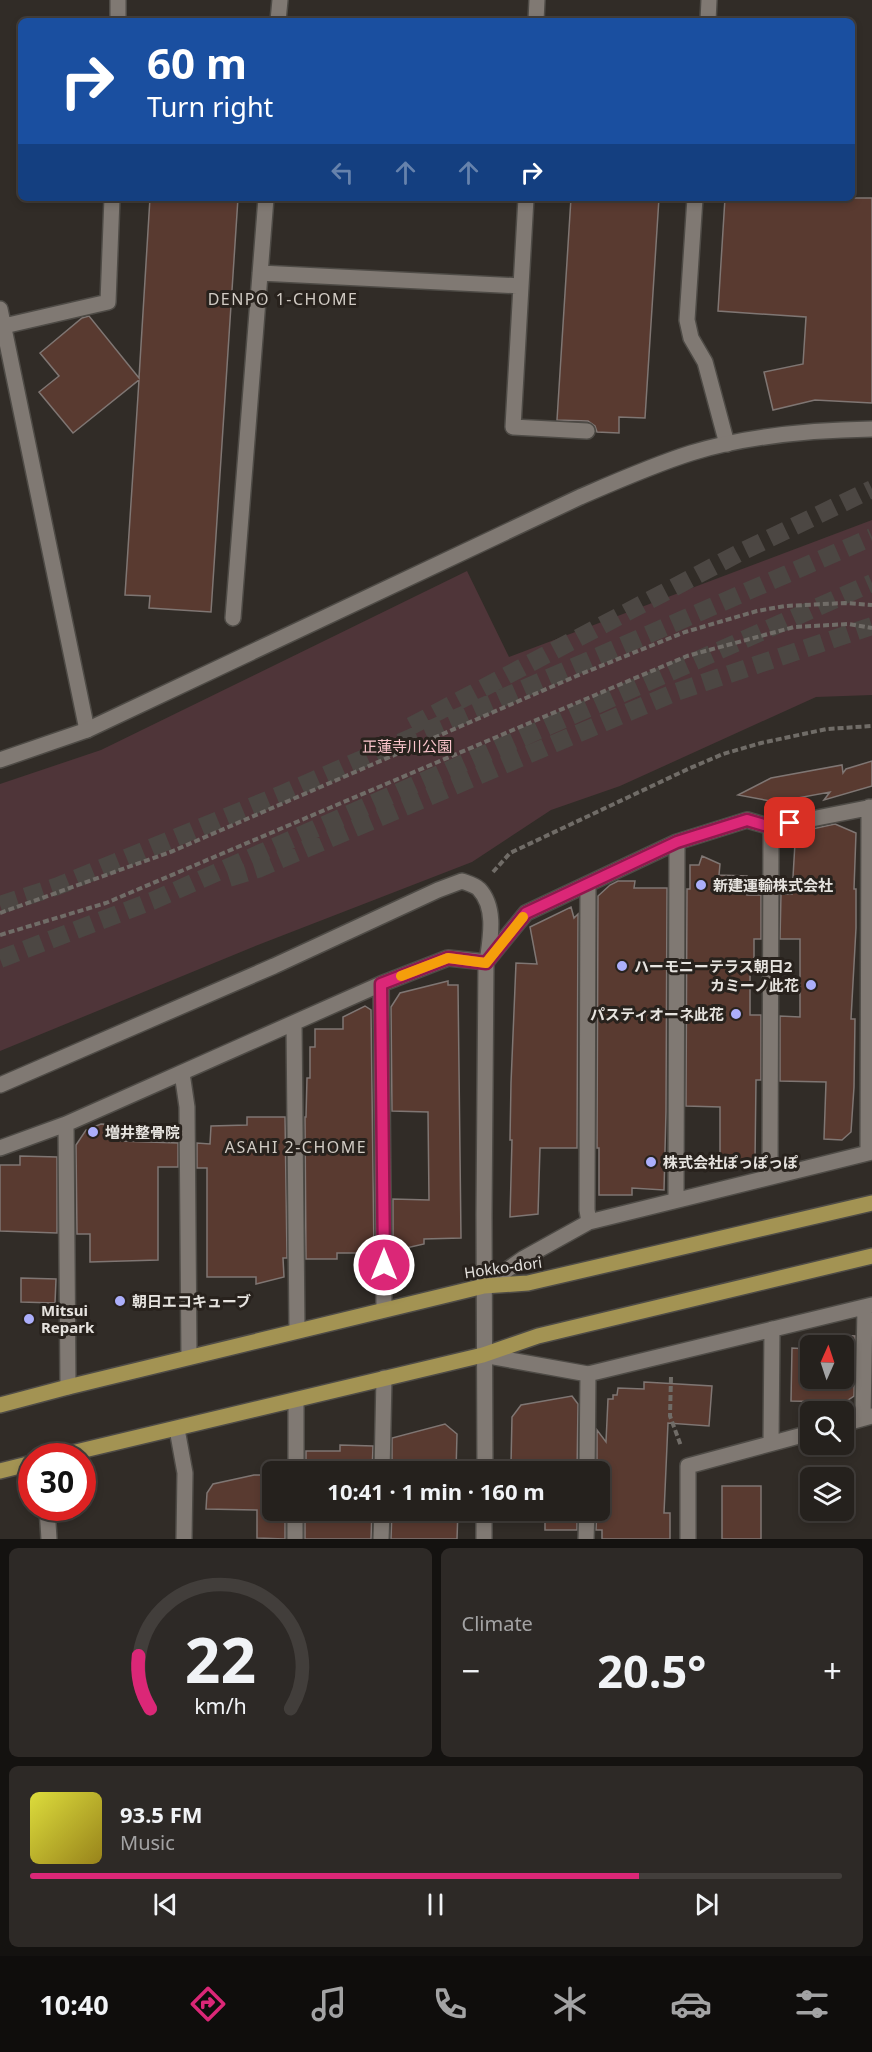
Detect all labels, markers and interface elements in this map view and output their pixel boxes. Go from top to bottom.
text: 60 m [147,34,247,91]
icon: right [48,42,126,120]
text: Turn right [147,88,273,125]
icon: left [326,156,359,189]
icon: ahead [389,156,422,189]
icon: ahead [452,156,485,189]
icon: right [515,156,548,189]
district label: DENPO 1-CHOME [208,288,358,310]
park label: 正蓮寺川公園 [362,736,452,756]
pin [764,797,815,848]
icon: arrive [773,806,806,839]
place label: 新建運輸株式会社 [713,875,833,895]
marker: 新建運輸株式会社 [694,878,708,892]
place label: ハーモニーテラス朝日2 [634,956,793,976]
marker: ハーモニーテラス朝日2 [615,959,629,973]
place label: カミーノ此花 [710,975,799,995]
marker: カミーノ此花 [804,978,818,992]
place label: パスティオーネ此花 [590,1004,724,1024]
marker: パスティオーネ此花 [729,1007,743,1021]
place label: 増井整骨院 [105,1122,180,1142]
marker: 増井整骨院 [86,1125,100,1139]
district label: ASAHI 2-CHOME [225,1136,367,1158]
place label: 株式会社ぽっぽっぽ [663,1152,798,1172]
marker: 株式会社ぽっぽっぽ [644,1155,658,1169]
position arrow [352,1233,416,1297]
street label: Hokko-dori [463,1252,543,1282]
place label: 朝日エコキューブ [132,1291,251,1311]
marker: 朝日エコキューブ [113,1294,127,1308]
place label: Mitsui Repark [41,1300,95,1337]
marker: Mitsui Repark [22,1312,36,1326]
north arrow [800,1335,854,1389]
map controls [800,1335,854,1521]
button: search [800,1401,854,1455]
speed limit sign: 30 [18,1443,96,1521]
button: layers [800,1467,854,1521]
text: 10:41 · 1 min · 160 m [327,1476,545,1506]
text: Climate [462,1610,533,1637]
text: 22 [185,1616,256,1701]
text: 20.5° [597,1640,706,1701]
text: − [462,1648,480,1693]
text: + [823,1648,842,1693]
text: km/h [194,1692,247,1721]
text: 93.5 FM [120,1799,202,1829]
text: Music [120,1829,175,1856]
icon: previous [149,1888,182,1921]
icon: pause [419,1888,452,1921]
icon: next [690,1888,723,1921]
icon: directions [187,1983,229,2025]
icon: music [308,1983,350,2025]
icon: phone [429,1983,471,2025]
icon: climate [549,1983,591,2025]
icon: car [670,1983,712,2025]
icon: filters [791,1983,833,2025]
text: 10:40 [39,1986,109,2023]

